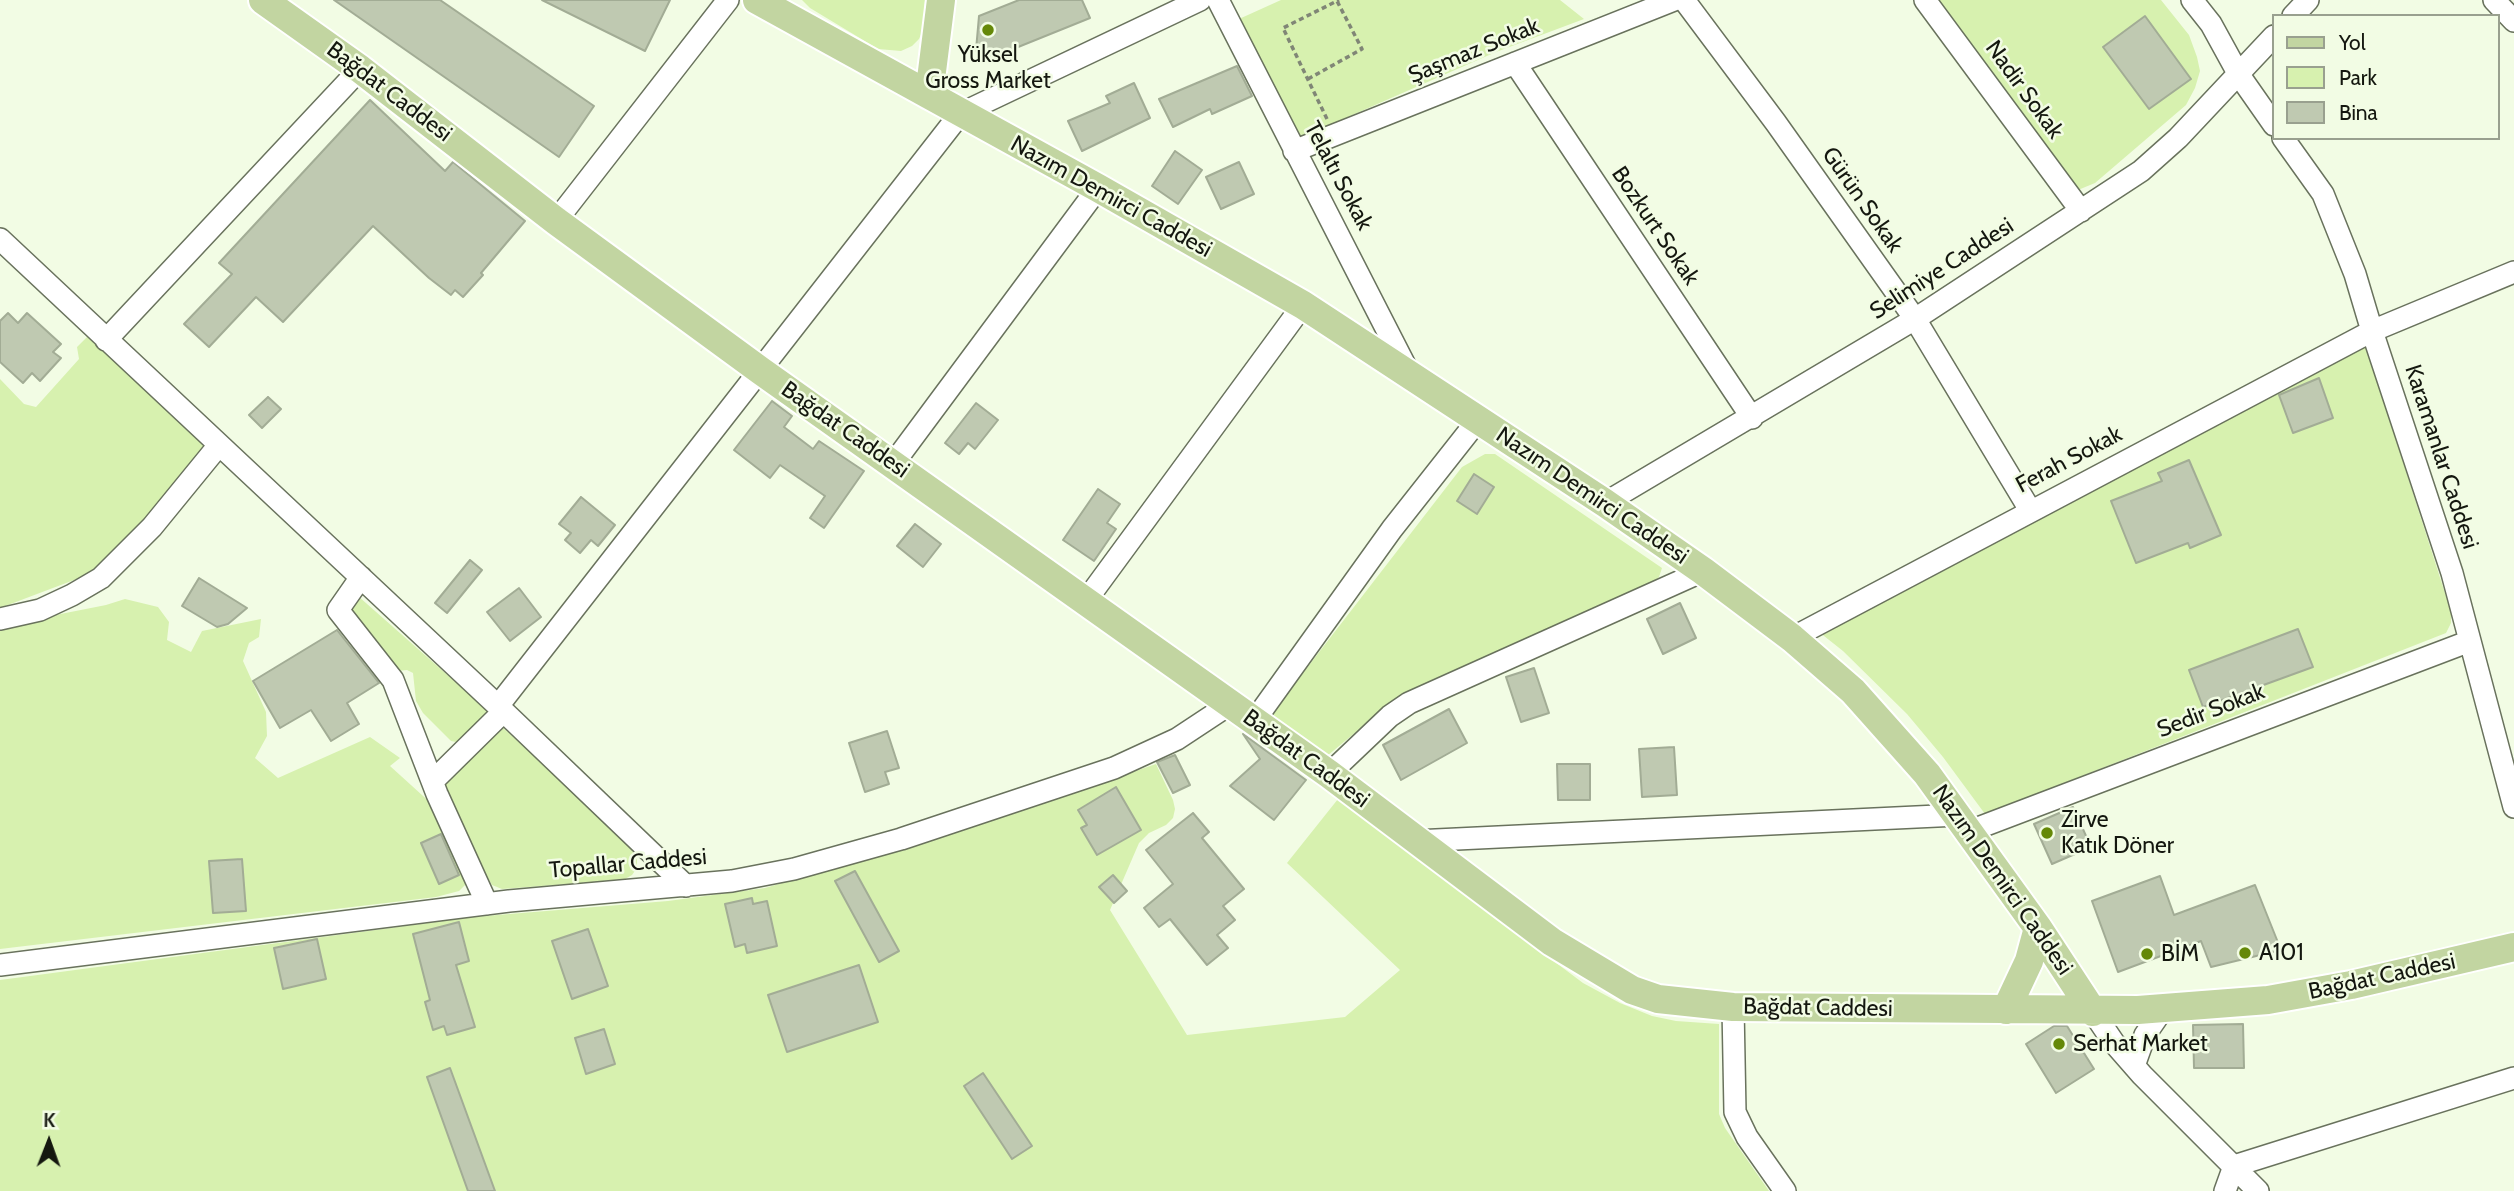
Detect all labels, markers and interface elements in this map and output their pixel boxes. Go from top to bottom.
street label: Şaşmaz Sokak [1404,12,1544,90]
legend [2272,14,2500,140]
marker: Yüksel Gross Market [980,22,996,38]
text: Yol [2339,30,2366,55]
street label: Nadir Sokak [1979,35,2069,145]
street label: Bağdat Caddesi [321,36,457,148]
place label: Yüksel Gross Market [925,41,1051,95]
text: Park [2339,65,2377,90]
text: Bina [2339,100,2378,125]
street label: Telaltı Sokak [1298,117,1378,235]
street label: Nazım Demirci Caddesi [1006,130,1216,264]
street label: Gürün Sokak [1816,142,1908,258]
street label: Bozkurt Sokak [1605,161,1705,291]
street label: Selimiye Caddesi [1865,212,2019,326]
street label: Karamanlar Caddesi [2398,361,2484,553]
street label: Bağdat Caddesi [776,376,914,484]
street label: Nazım Demirci Caddesi [1491,421,1693,571]
street label: Ferah Sokak [2011,421,2127,499]
street label: Sedir Sokak [2153,678,2269,744]
street label: Bağdat Caddesi [1237,704,1375,814]
street label: Nazım Demirci Caddesi [1926,780,2078,980]
place label: Zirve Katık Döner [2061,806,2174,860]
marker: Zirve Katık Döner [2039,825,2055,841]
street label: Topallar Caddesi [548,843,708,885]
place label: A101 [2259,939,2304,967]
place label: BİM [2161,940,2199,968]
marker: A101 [2237,945,2253,961]
marker: BİM [2139,946,2155,962]
street label: Bağdat Caddesi [2306,948,2458,1006]
street label: Bağdat Caddesi [1743,993,1893,1023]
place label: Serhat Market [2073,1030,2208,1058]
marker: Serhat Market [2051,1036,2067,1052]
north arrow [14,1107,84,1177]
text: K [43,1109,56,1132]

